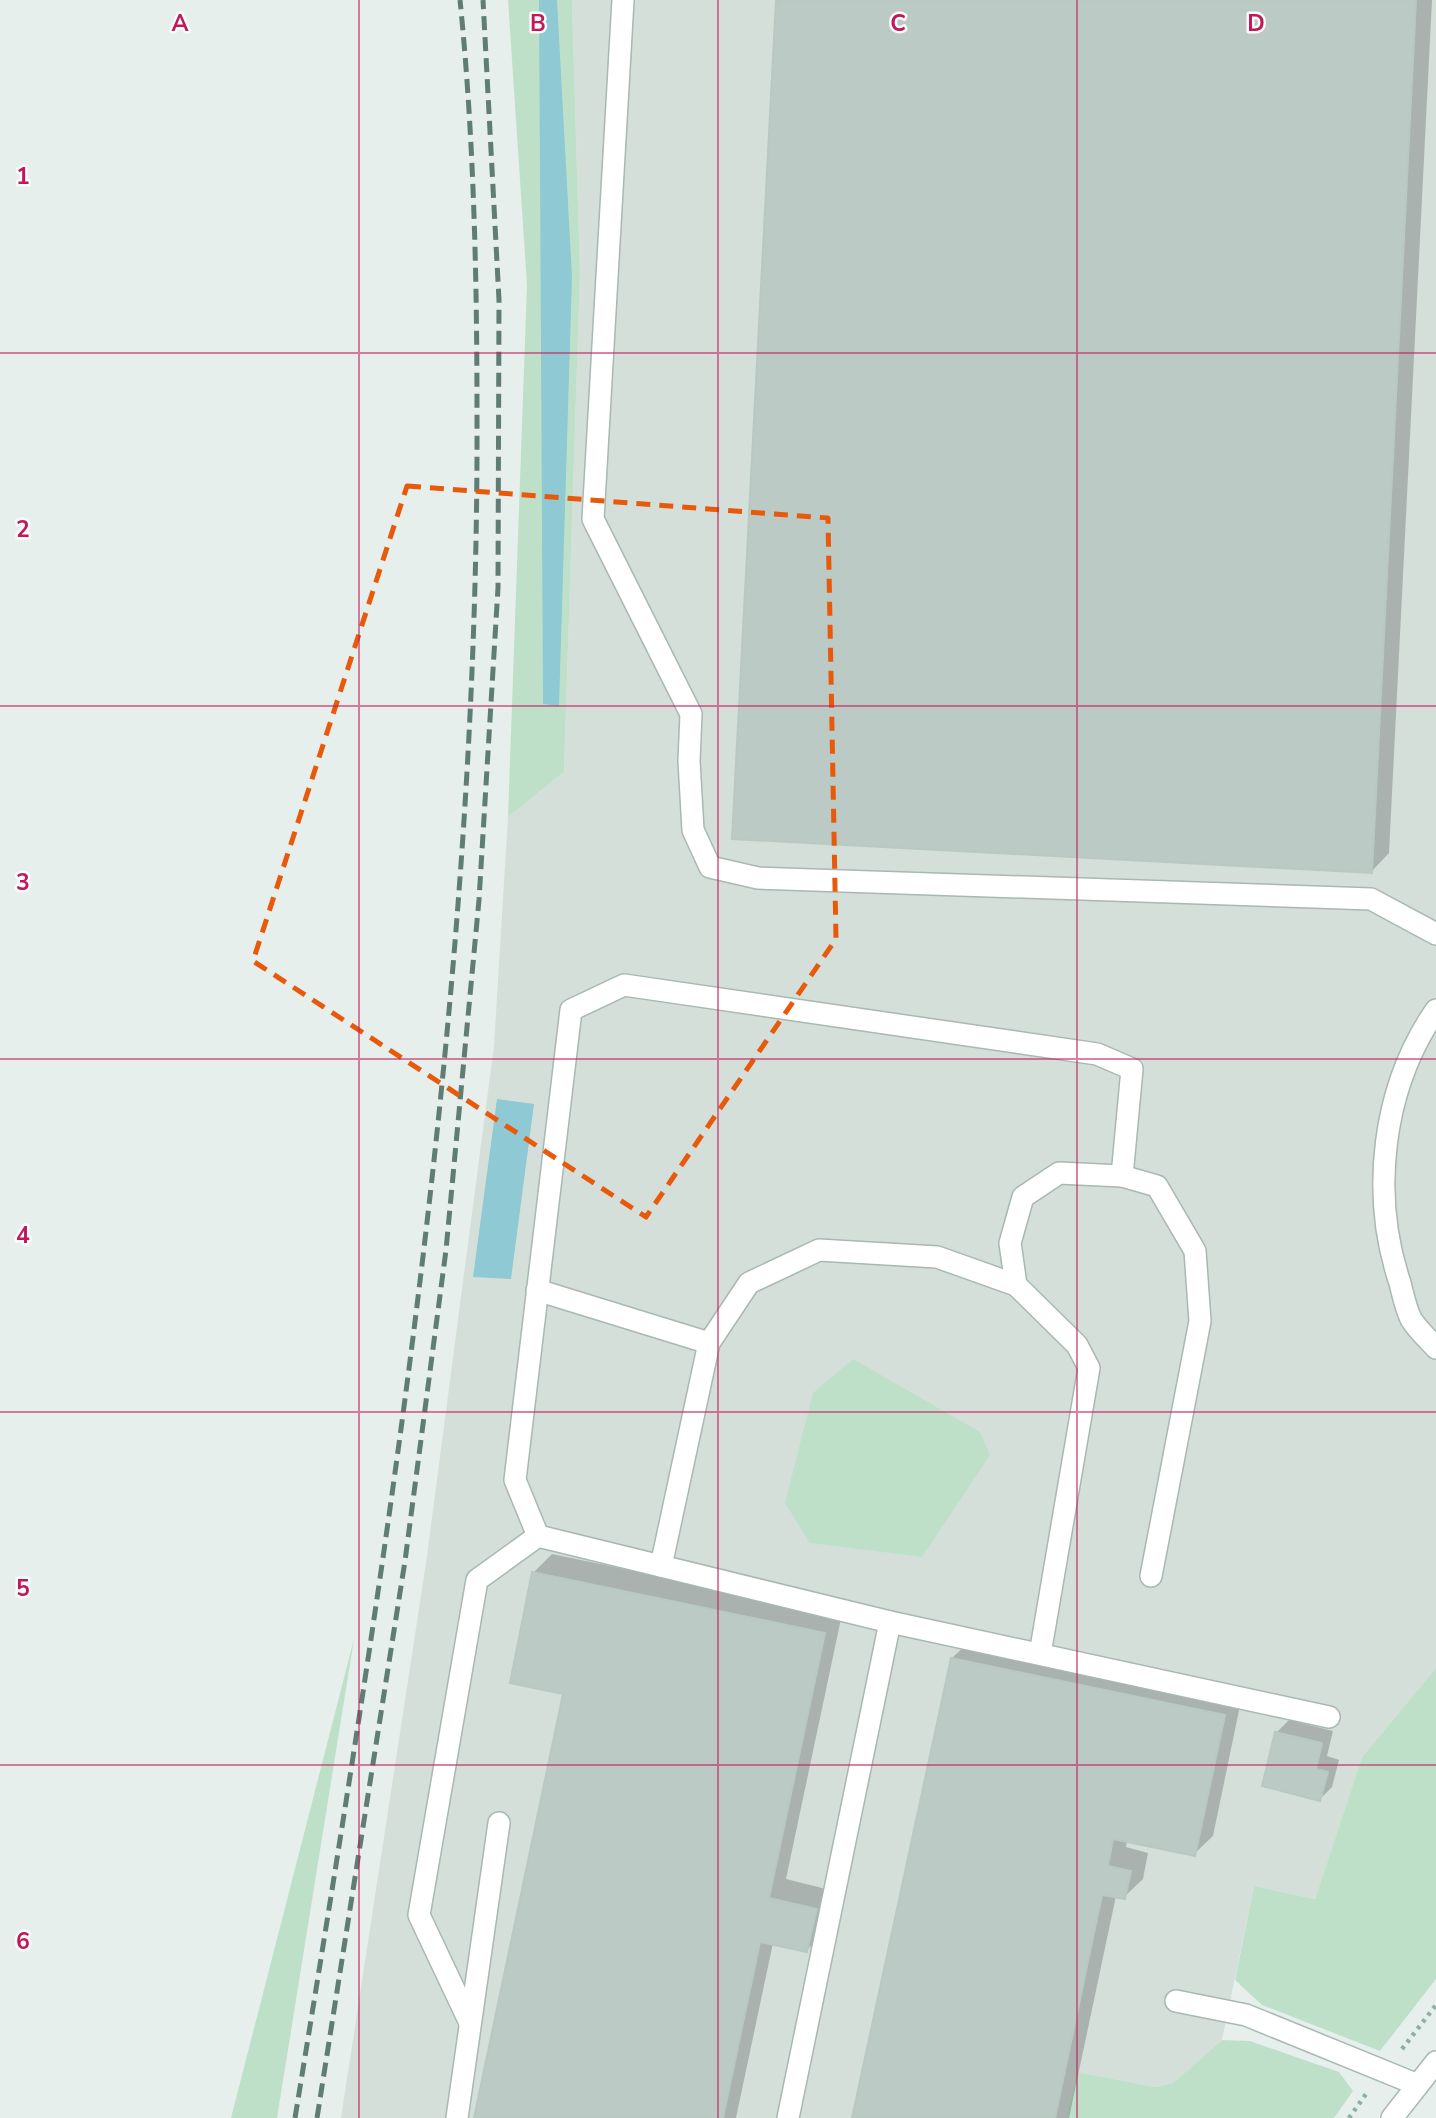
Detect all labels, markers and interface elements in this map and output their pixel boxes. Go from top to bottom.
text: A [171,8,189,39]
text: B [530,8,546,39]
text: C [890,8,906,39]
text: D [1247,8,1265,39]
text: 1 [16,161,30,192]
text: 2 [16,514,30,545]
text: 3 [16,867,30,898]
text: 4 [16,1220,30,1251]
text: 5 [16,1573,30,1604]
text: 6 [16,1926,30,1957]

